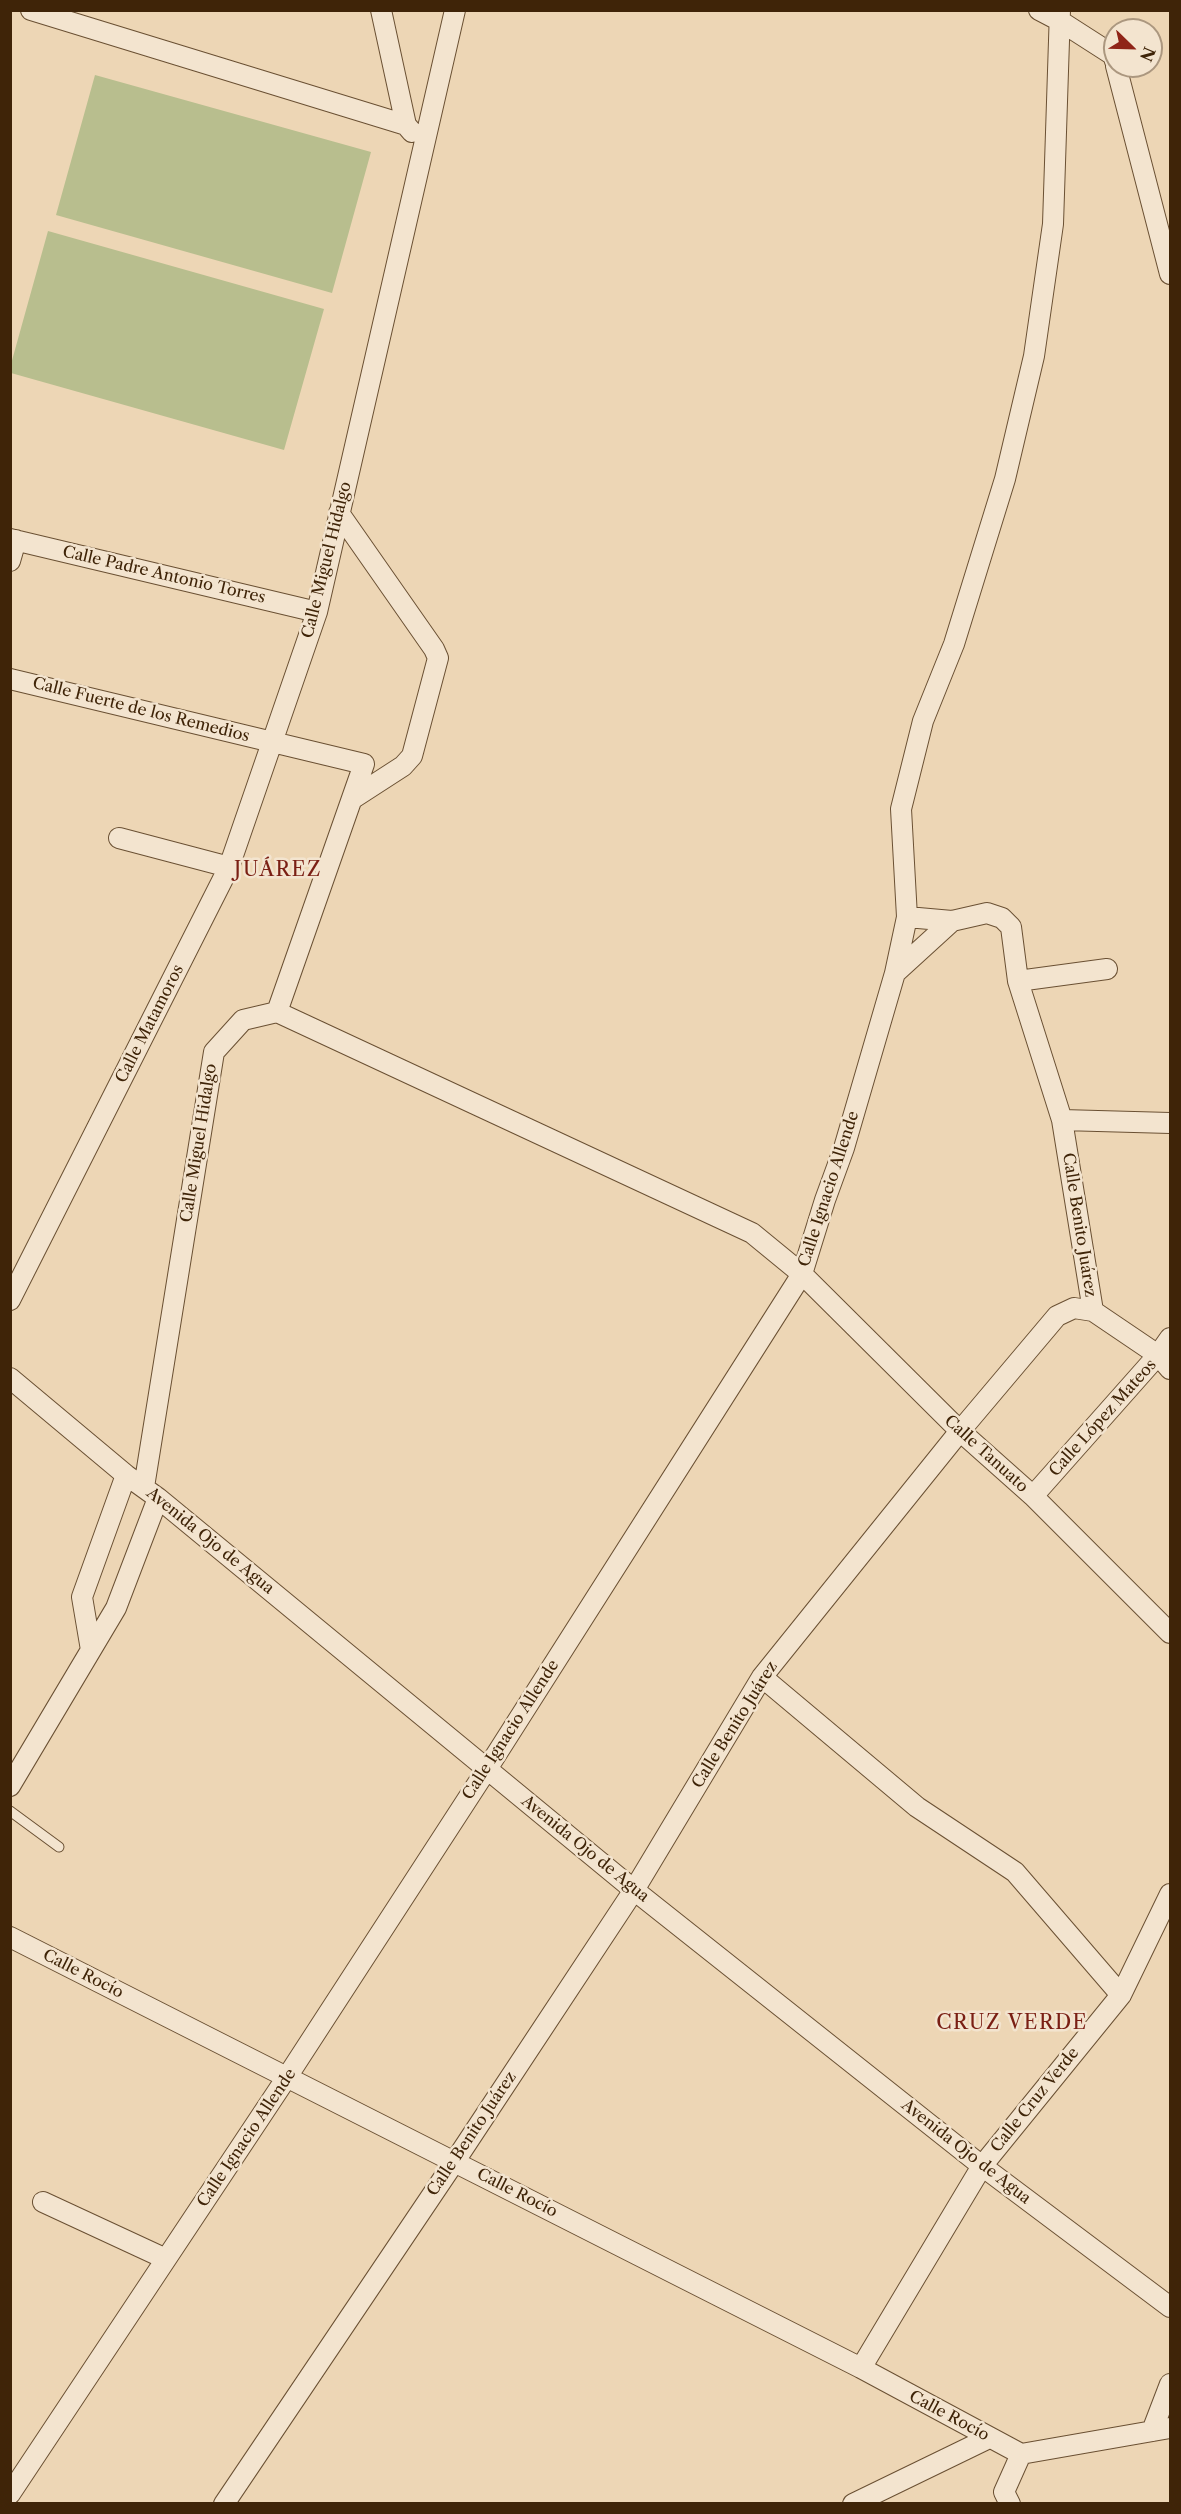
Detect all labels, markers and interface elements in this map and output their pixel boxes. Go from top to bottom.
north arrow [1103,18,1163,78]
text: N [1136,44,1160,65]
street label: Calle Miguel Hidalgo [298,480,356,640]
street label: Calle Padre Antonio Torres [61,542,267,608]
street label: Calle Fuerte de los Remedios [31,674,251,746]
district label: JUÁREZ [234,858,322,882]
street label: Calle Matamoros [112,962,188,1086]
street label: Calle Miguel Hidalgo [177,1062,221,1224]
street label: Calle Ignacio Allende [795,1109,863,1269]
street label: Calle Benito Juárez [1058,1151,1100,1299]
street label: Calle López Mateos [1045,1355,1161,1481]
street label: Calle Tanuato [940,1411,1032,1497]
street label: Avenida Ojo de Agua [142,1484,278,1598]
street label: Calle Ignacio Allende [459,1657,563,1803]
street label: Calle Benito Juárez [688,1658,782,1792]
street label: Avenida Ojo de Agua [517,1792,653,1906]
street label: Calle Rocío [39,1945,127,2003]
district label: CRUZ VERDE [936,2011,1088,2035]
street label: Calle Cruz Verde [987,2044,1083,2156]
street label: Calle Ignacio Allende [194,2065,300,2211]
street label: Calle Benito Juárez [423,2068,521,2200]
street label: Avenida Ojo de Agua [898,2096,1034,2208]
street label: Calle Rocío [473,2164,561,2222]
street label: Calle Rocío [906,2387,992,2445]

